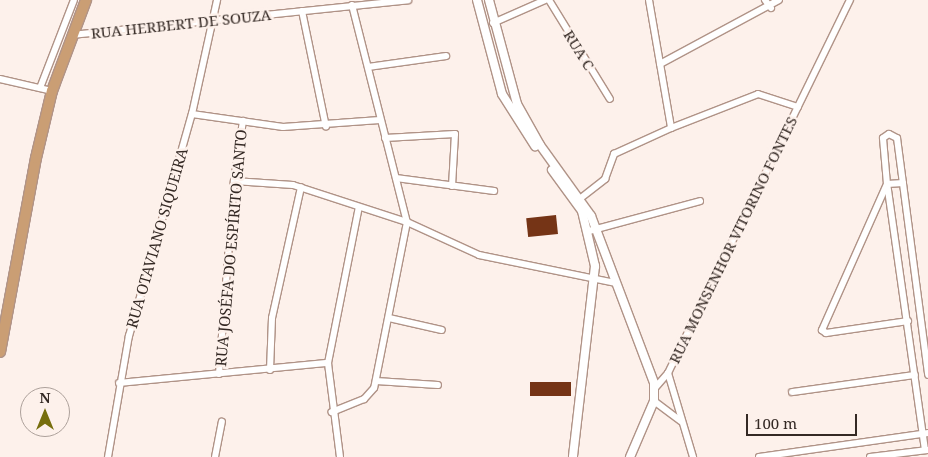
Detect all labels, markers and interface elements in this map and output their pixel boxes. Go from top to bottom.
street label: RUA HERBERT DE SOUZA [90,6,272,42]
street label: RUA C [560,27,598,73]
street label: RUA MONSENHOR VITORINO FONTES [665,114,801,366]
street label: RUA JOSÉFA DO ESPÍRITO SANTO [212,129,250,367]
street label: RUA OTAVIANO SIQUEIRA [123,146,191,330]
north arrow [20,387,70,437]
text: N [39,388,51,407]
scale bar [748,404,859,436]
text: 100 m [754,413,797,433]

